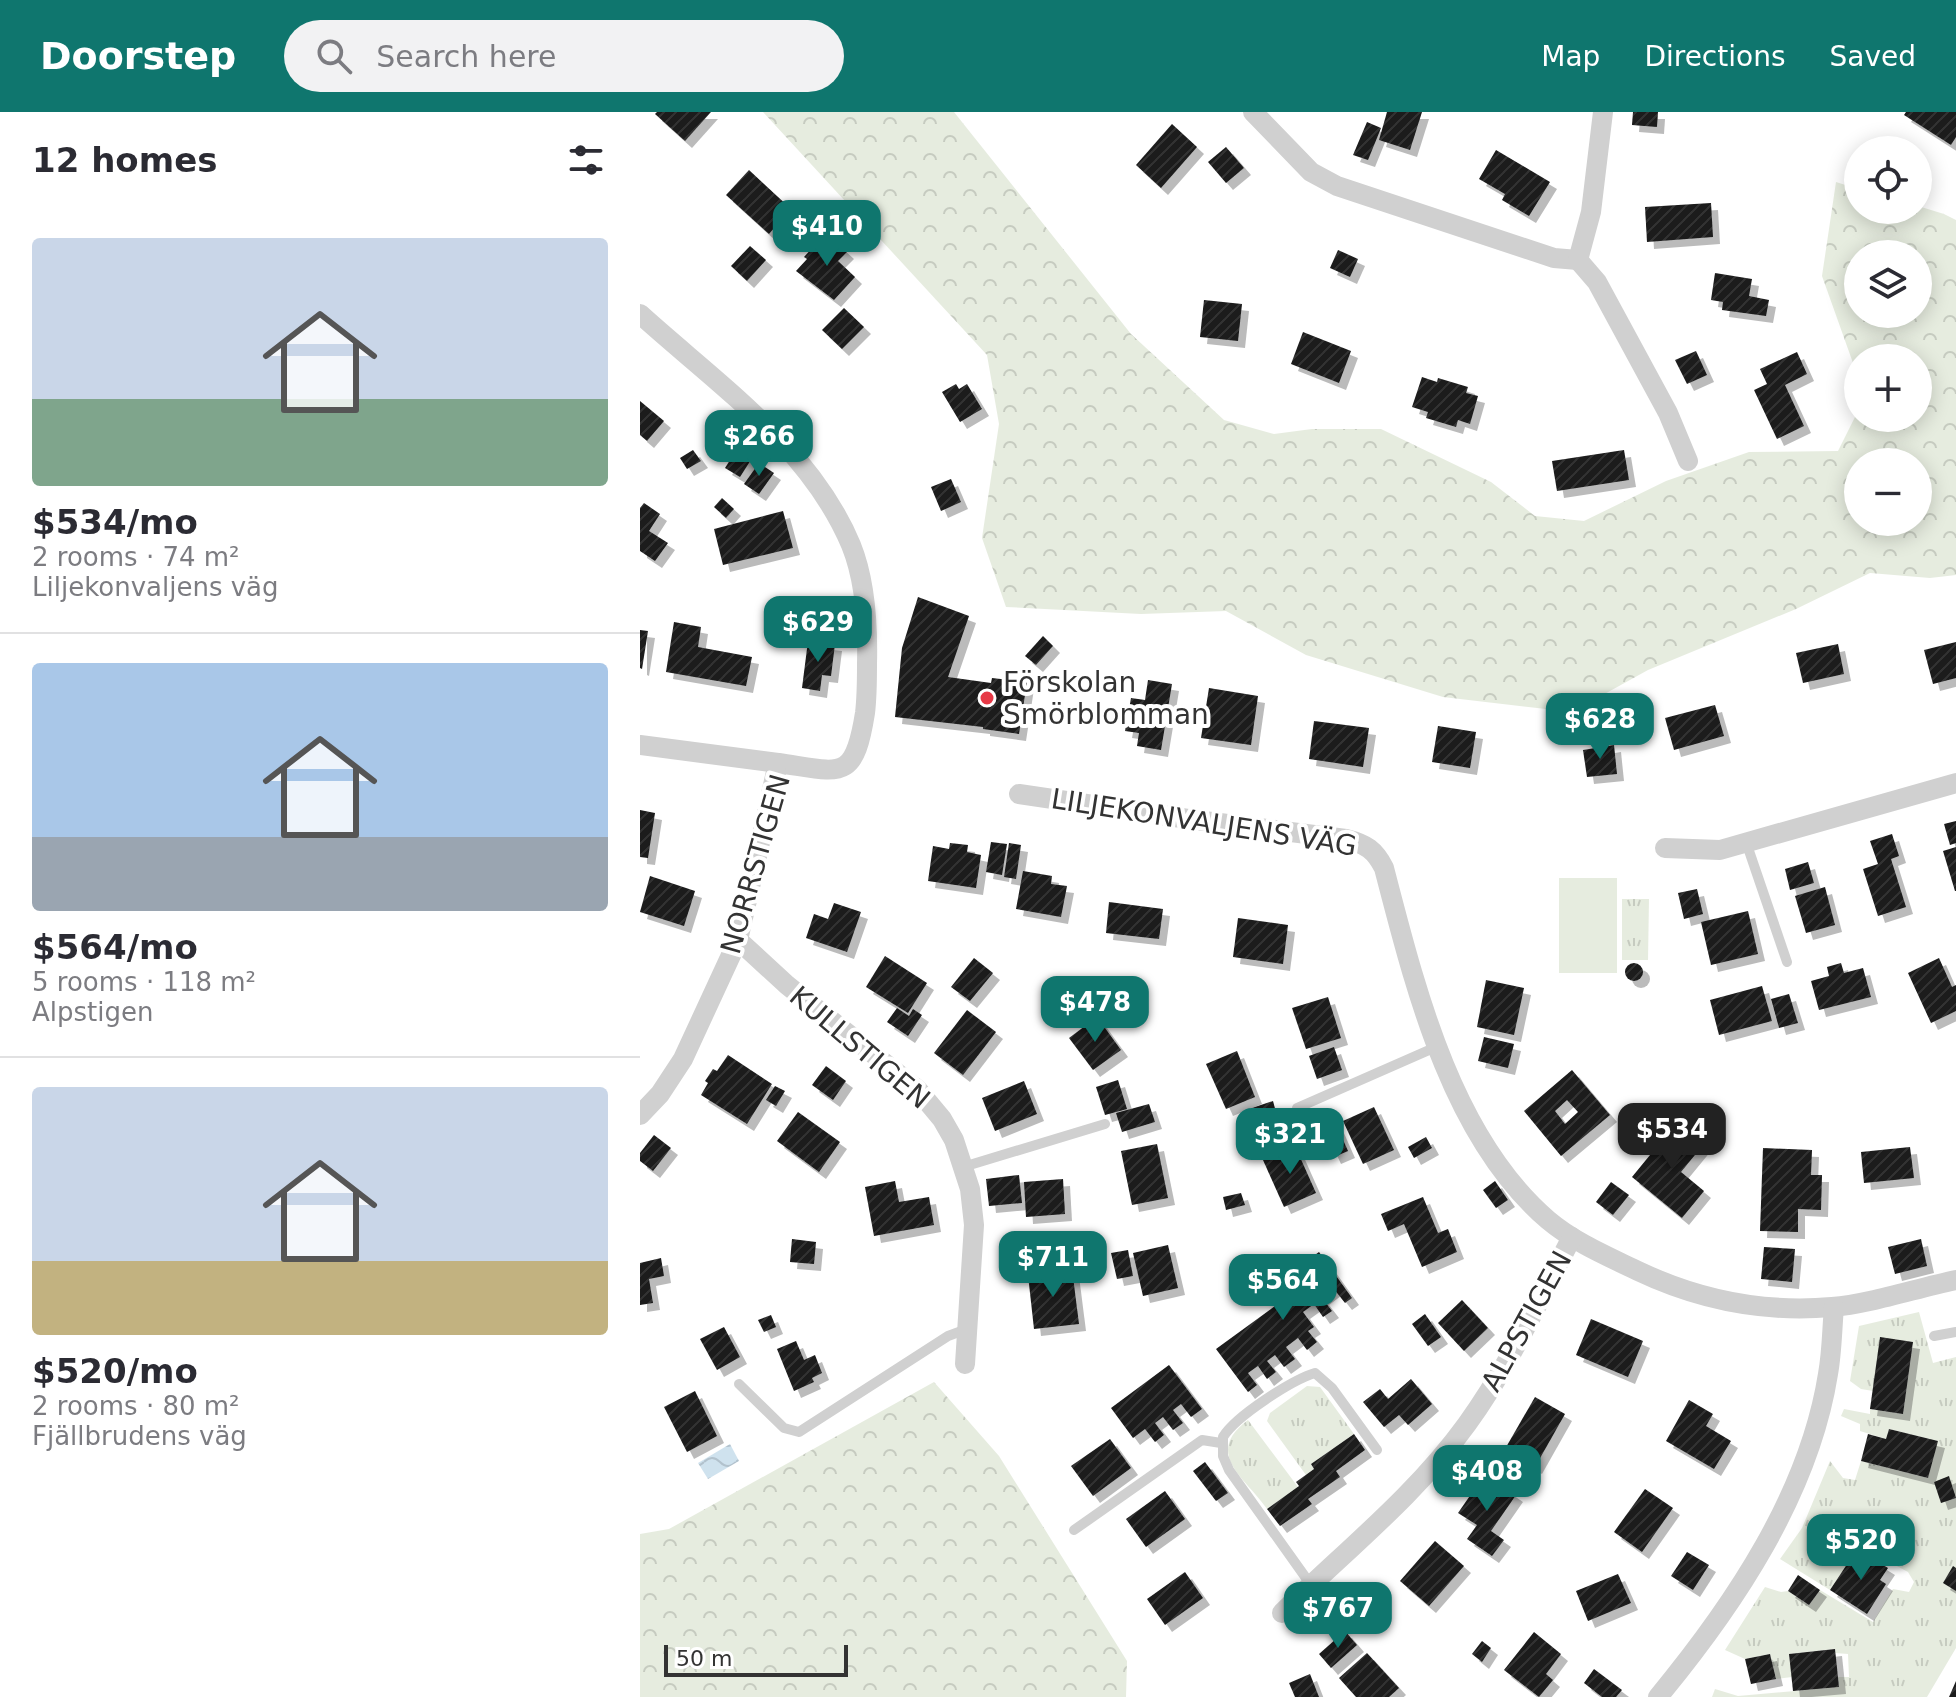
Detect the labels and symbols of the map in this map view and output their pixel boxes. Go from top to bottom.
pin: $410 [780,200,874,268]
pin: $266 [712,410,806,478]
pin: $629 [771,596,865,664]
place label: Förskolan Smörblomman [1003,666,1209,731]
marker: Förskolan Smörblomman [978,689,996,707]
pin: $628 [1553,693,1647,761]
street label: NORRSTIGEN [714,770,797,958]
street label: LILJEKONVALJENS VÄG [1049,782,1359,863]
pin: $478 [1048,976,1142,1044]
street label: KULLSTIGEN [783,979,936,1116]
pin: $534 [1625,1103,1719,1171]
pin: $321 [1243,1108,1337,1176]
pin: $711 [1006,1231,1100,1299]
street label: ALPSTIGEN [1474,1245,1578,1397]
pin: $564 [1236,1254,1330,1322]
pin: $408 [1440,1445,1534,1513]
pin: $520 [1814,1514,1908,1582]
pin: $767 [1291,1582,1385,1650]
scale bar [664,1641,848,1677]

